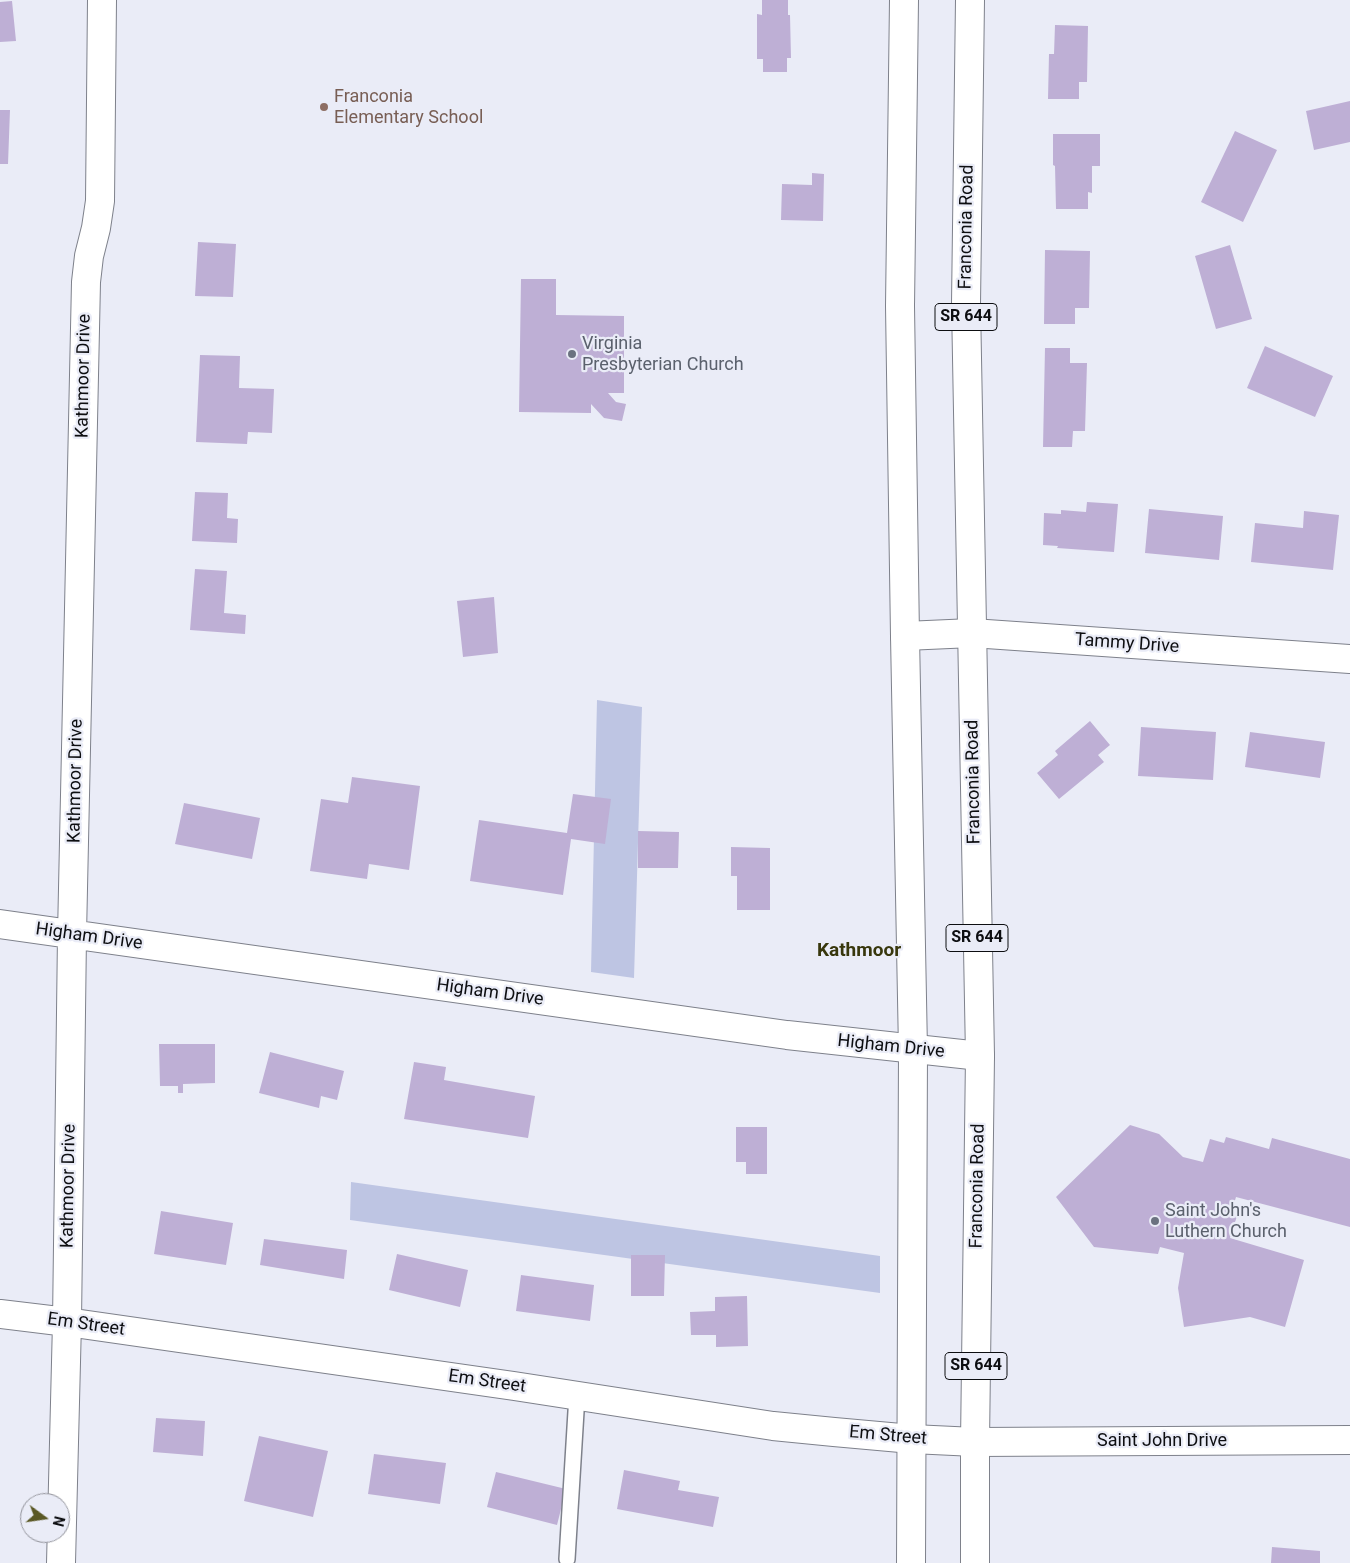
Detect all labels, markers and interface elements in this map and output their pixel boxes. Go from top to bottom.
place label: Franconia Elementary School [334,86,483,128]
marker: Franconia Elementary School [318,101,330,113]
street label: Franconia Road [955,164,979,290]
road number: SR 644 [935,304,997,330]
street label: Kathmoor Drive [72,314,96,438]
place label: Virginia Presbyterian Church [582,333,744,376]
marker: Virginia Presbyterian Church [566,348,578,360]
street label: Tammy Drive [1074,630,1180,658]
street label: Kathmoor Drive [64,719,88,843]
street label: Franconia Road [962,719,986,845]
street label: Higham Drive [34,919,144,955]
road number: SR 644 [946,924,1008,951]
district label: Kathmoor [817,940,901,962]
street label: Higham Drive [435,975,545,1011]
street label: Higham Drive [836,1031,946,1063]
street label: Franconia Road [966,1123,990,1249]
street label: Kathmoor Drive [57,1124,81,1248]
place label: Saint John's Luthern Church [1165,1200,1287,1242]
marker: Saint John's Luthern Church [1149,1215,1161,1227]
street label: Em Street [46,1309,126,1341]
road number: SR 644 [945,1352,1007,1380]
street label: Em Street [447,1366,527,1398]
street label: Em Street [848,1422,928,1450]
street label: Saint John Drive [1097,1430,1227,1452]
north arrow [20,1493,70,1543]
text: N [50,1515,68,1528]

